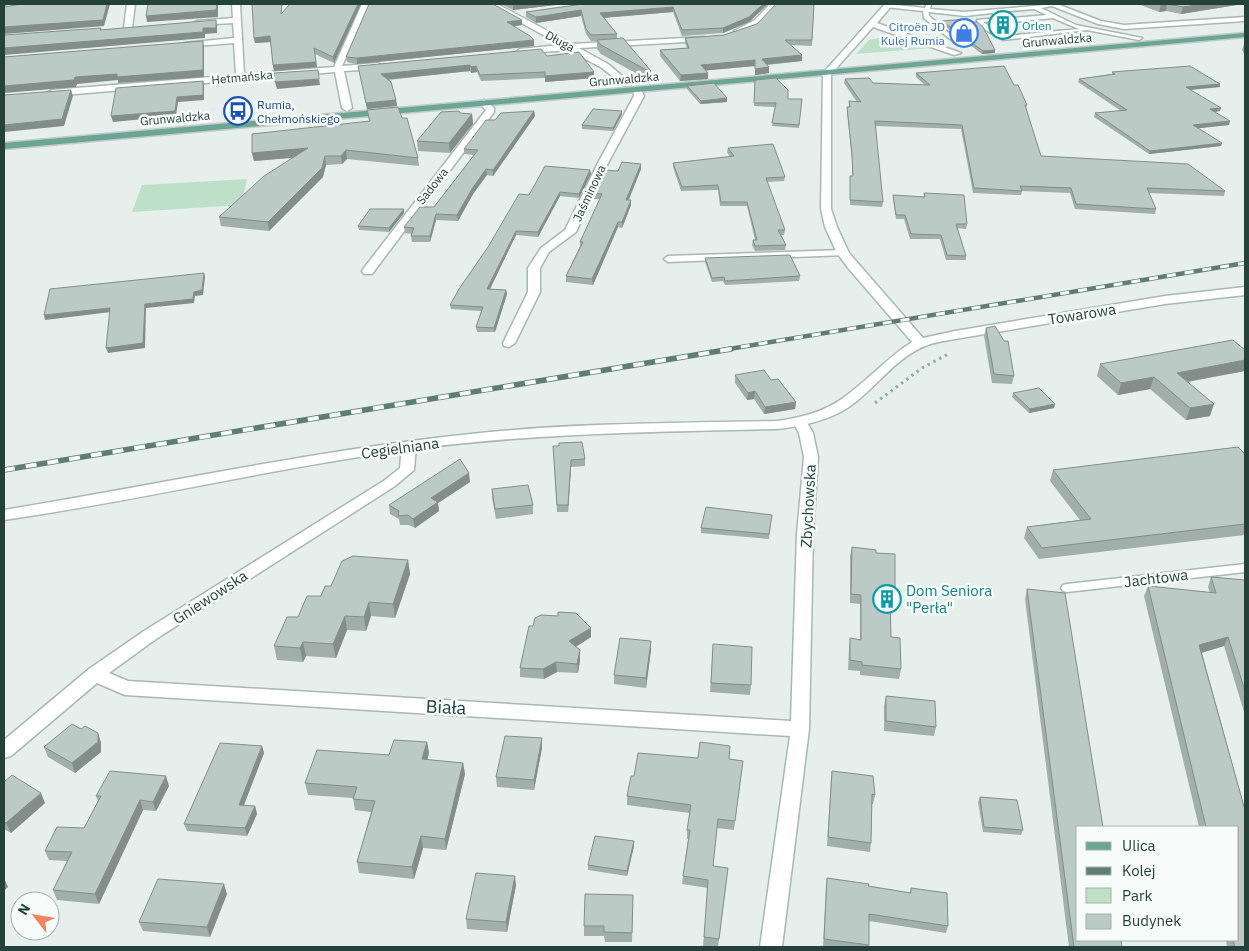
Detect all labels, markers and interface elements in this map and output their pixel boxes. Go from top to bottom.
building icon: Orlen [988,10,1018,40]
shop icon: Citroën JD Kulej Rumia [949,18,979,48]
place label: Orlen [1022,18,1052,33]
place label: Citroën JD Kulej Rumia [881,19,946,48]
street label: Długa [543,27,578,55]
street label: Grunwaldzka [1021,29,1093,51]
street label: Hetmańska [211,67,274,87]
street label: Grunwaldzka [588,68,660,90]
bus stop icon: Rumia, Chełmońskiego [223,96,253,126]
place label: Rumia, Chełmońskiego [257,97,340,126]
street label: Grunwaldzka [139,107,211,129]
street label: Jaśminowa [569,162,609,224]
street label: Sadowa [413,164,451,207]
street label: Towarowa [1047,299,1117,329]
street label: Cegielniana [360,433,440,463]
street label: Zbychowska [796,464,820,548]
street label: Jachtowa [1123,565,1189,591]
street label: Gniewowska [169,566,251,628]
place label: Dom Seniora "Perła" [906,581,992,617]
building icon: Dom Seniora "Perła" [872,584,902,614]
street label: Biała [425,694,467,720]
legend [1076,826,1239,941]
text: Ulica [1122,836,1156,855]
text: Kolej [1122,861,1156,880]
text: Park [1122,886,1152,905]
north arrow [10,891,60,941]
text: N [14,900,34,918]
text: Budynek [1122,911,1181,930]

